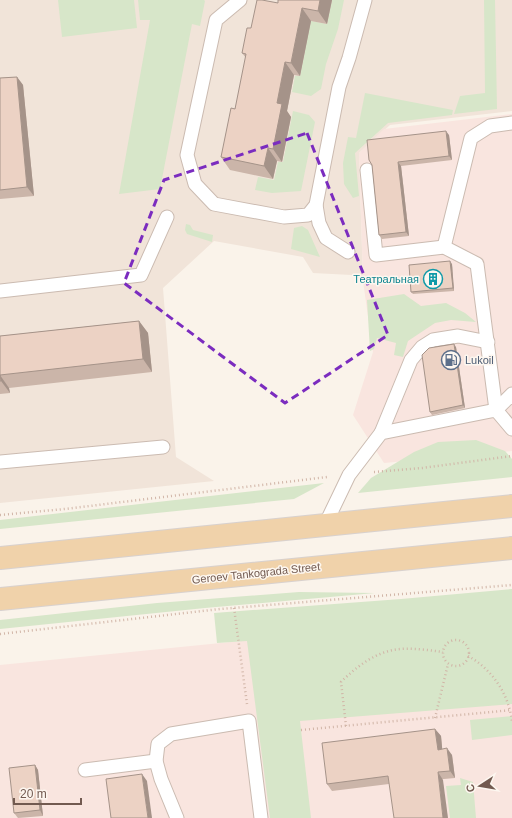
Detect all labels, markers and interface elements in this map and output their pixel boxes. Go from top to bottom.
building icon: Театральная [422,268,444,290]
place label: Театральная [353,273,419,285]
fuel station icon: Lukoil [440,349,462,371]
place label: Lukoil [465,354,494,366]
street label: Geroev Tankograda Street [191,560,321,586]
north arrow [460,766,500,806]
scale bar [14,780,81,806]
text: С [464,783,477,793]
text: 20 m [20,787,47,801]

